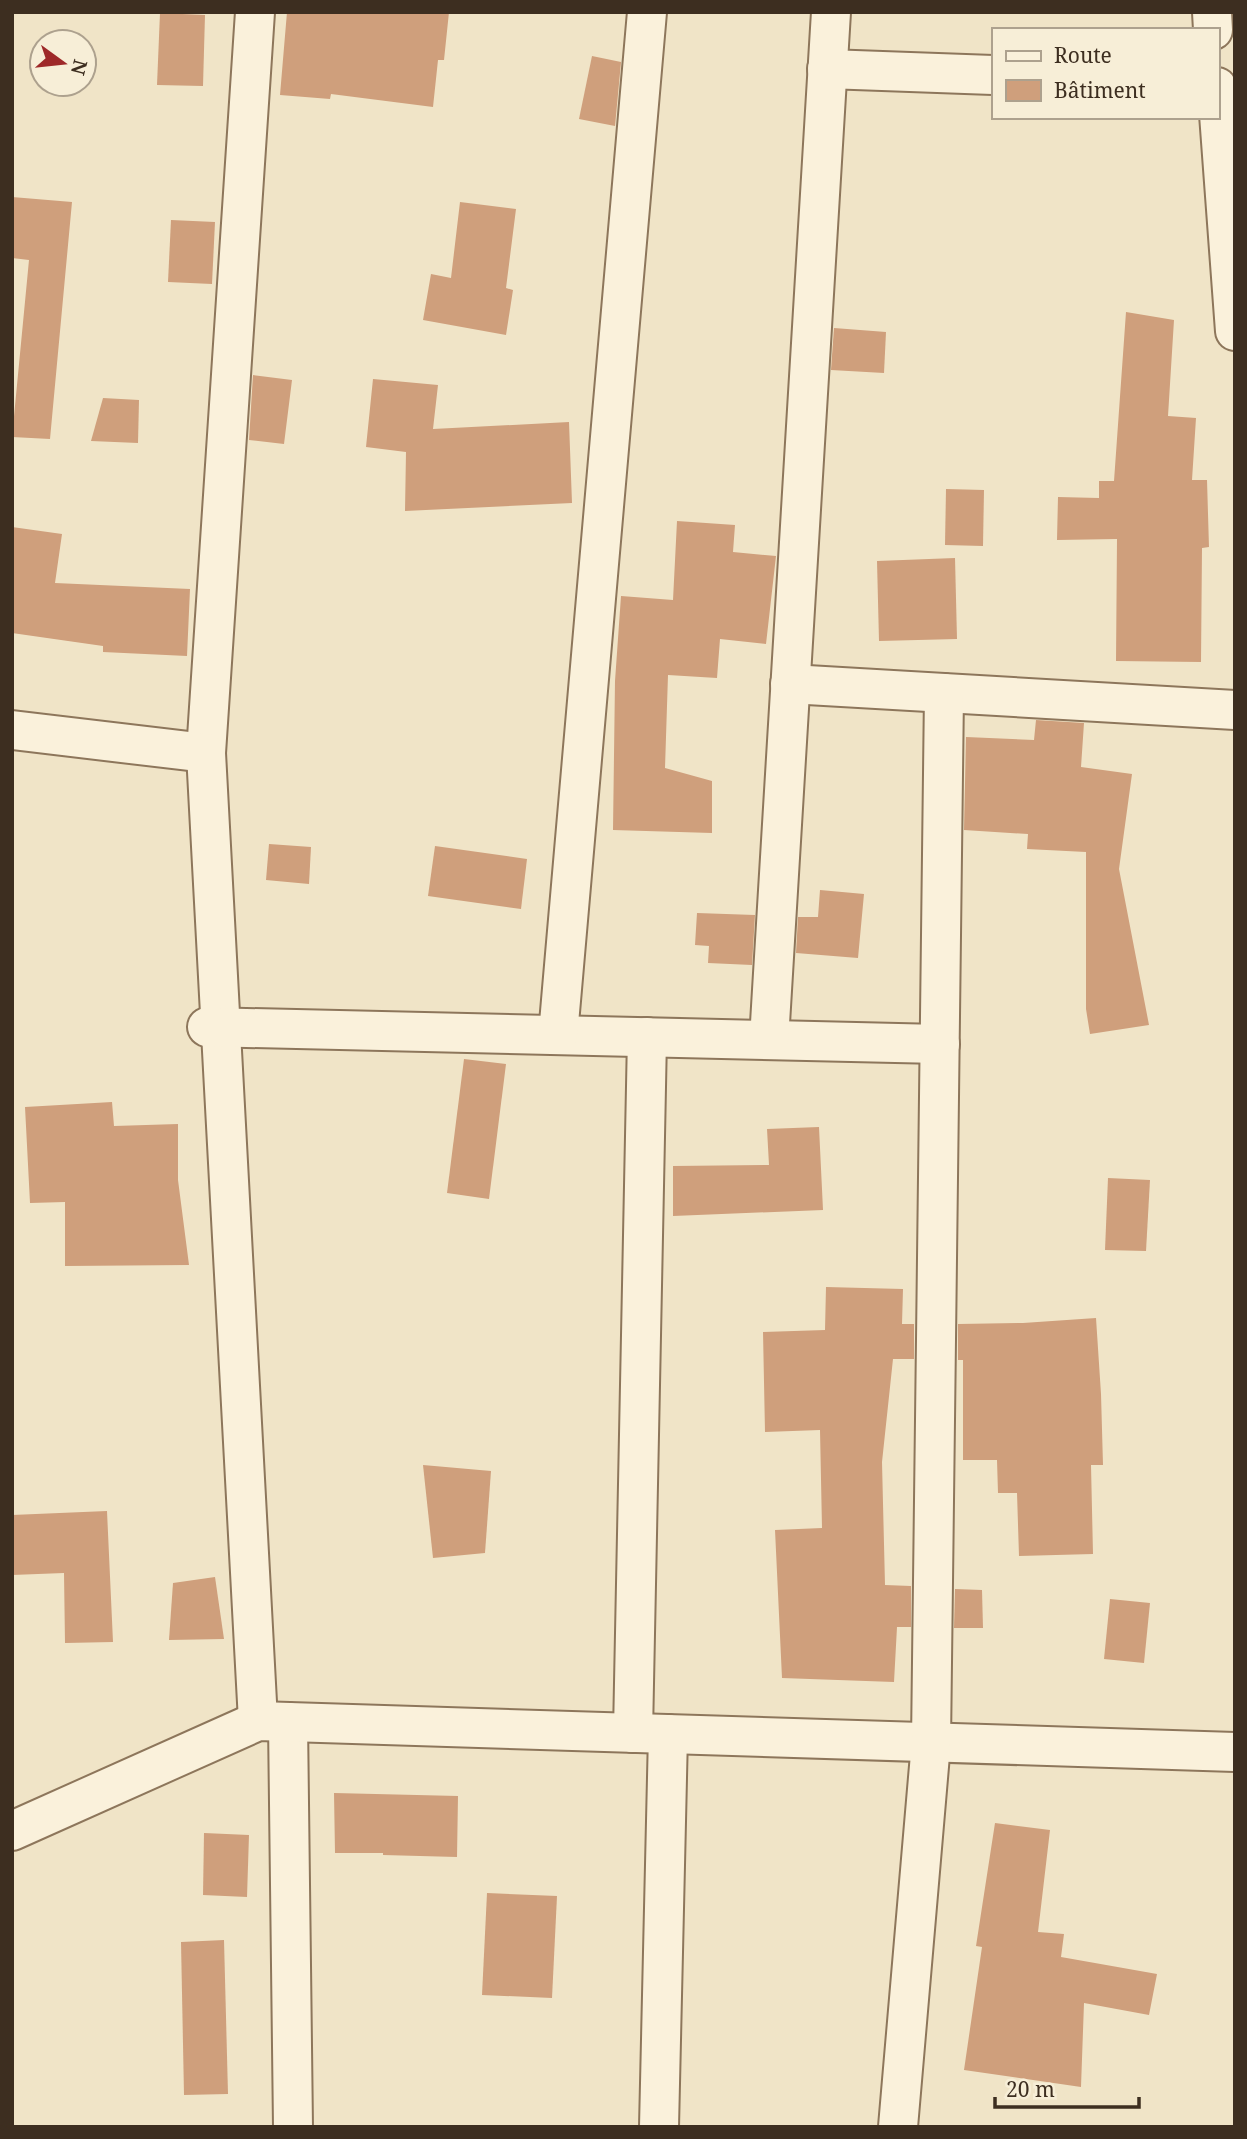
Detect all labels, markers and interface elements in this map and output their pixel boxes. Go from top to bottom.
north arrow [28,28,98,98]
legend [992,28,1219,119]
text: Route [1054,41,1112,69]
text: N [65,57,94,78]
text: Bâtiment [1054,76,1146,104]
scale bar [995,2066,1138,2110]
text: 20 m [1006,2075,1055,2103]

